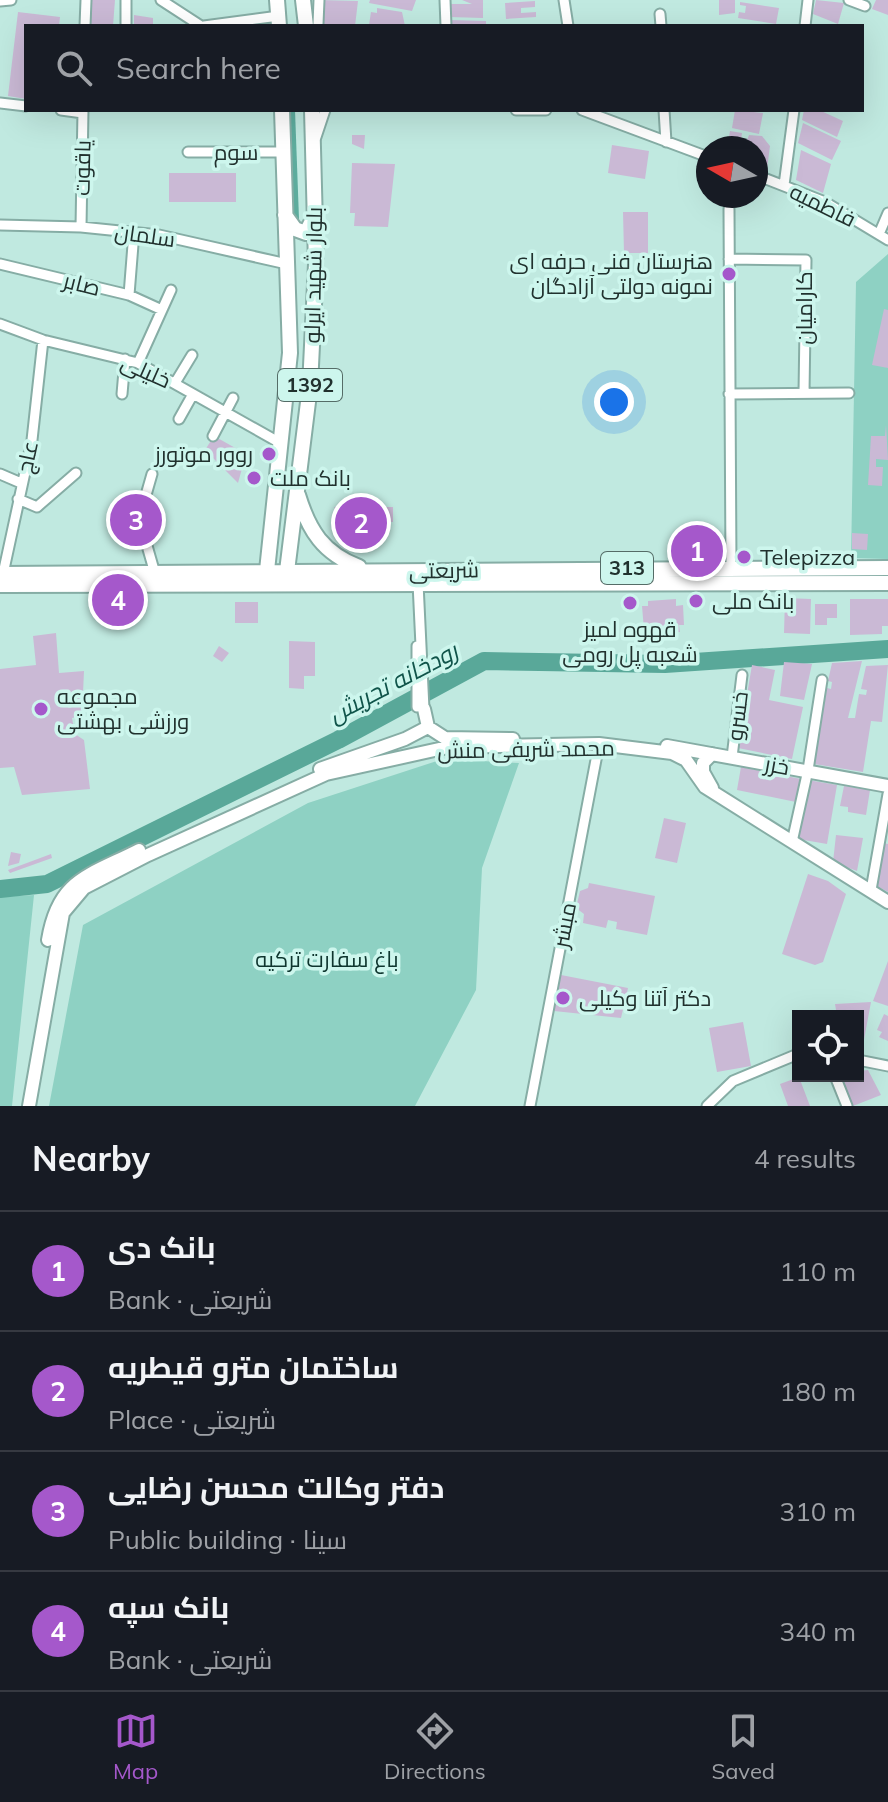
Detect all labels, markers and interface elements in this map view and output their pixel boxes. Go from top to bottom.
search box [24,24,864,112]
icon: search [52,46,96,90]
text: Search here [116,49,281,87]
north arrow [696,136,768,208]
street label: سوم [214,138,258,168]
street label: یاقوت [68,140,96,196]
street label: فاطمیه [785,177,861,233]
street label: بلوار شهید ایرلو [298,206,328,344]
street label: سلمان [113,217,177,253]
place label: هنرستان فنی حرفه ای نمونه دولتی آزادگان [510,247,713,300]
street label: صابر [59,265,103,302]
marker: هنرستان فنی حرفه ای نمونه دولتی آزادگان [720,265,738,283]
street label: کارامیان [790,271,818,345]
street label: خلیلی [117,348,175,394]
road number: 1392 [278,369,342,401]
your location [594,382,634,422]
street label: عاج [10,438,45,476]
place label: روور موتورز [153,440,253,468]
marker: روور موتورز [260,445,278,463]
place label: بانک ملت [270,464,351,492]
marker: بانک ملت [245,469,263,487]
pin: 3 [110,490,162,550]
pin: 2 [335,493,387,553]
pin: 1 [671,521,723,581]
place label: Telepizza [760,543,855,571]
marker: Telepizza [735,548,753,566]
road number: 313 [601,552,653,584]
street label: شریعتی [409,555,479,585]
pin: 4 [92,570,144,630]
place label: بانک ملی [712,587,794,615]
marker: بانک ملی [687,592,705,610]
marker: قهوه لمیز شعبه پل رومی [621,594,639,612]
place label: قهوه لمیز شعبه پل رومی [562,615,698,669]
water label: رودخانه تجریش [323,635,464,729]
place label: مجموعه ورزشی بهشتی [57,682,189,735]
street label: خسرو [720,690,754,742]
marker: مجموعه ورزشی بهشتی [32,700,50,718]
street label: محمد شریفی منش [437,733,615,765]
street label: خزر [760,749,792,781]
street label: مبشر [546,900,582,952]
park label: باغ سفارت ترکیه [255,945,399,974]
place label: دکتر آتنا وکیلی [579,984,711,1012]
marker: دکتر آتنا وکیلی [554,989,572,1007]
map controls [792,1010,864,1082]
button: locate [792,1010,864,1082]
text: Nearby [32,1137,150,1180]
text: 4 results [754,1142,856,1175]
text: بانک دی [108,1228,216,1266]
text: 1 [50,1255,66,1288]
text: 110 m [780,1255,856,1288]
text: Bank · شریعتی [108,1283,272,1316]
text: ساختمان مترو قیطریه [108,1348,399,1386]
text: 2 [50,1375,66,1408]
text: 180 m [780,1375,856,1408]
text: Place · شریعتی [108,1403,276,1436]
text: دفتر وکالت محسن رضایی [108,1468,444,1506]
text: 3 [50,1495,66,1528]
text: 310 m [780,1495,856,1528]
text: Public building · سینا [108,1523,347,1556]
text: بانک سپه [108,1588,229,1626]
text: 4 [50,1615,66,1648]
text: 340 m [780,1615,856,1648]
text: Bank · شریعتی [108,1643,272,1676]
tab: Map [113,1709,158,1785]
tab: Directions [384,1709,486,1785]
tab: Saved [712,1709,775,1785]

